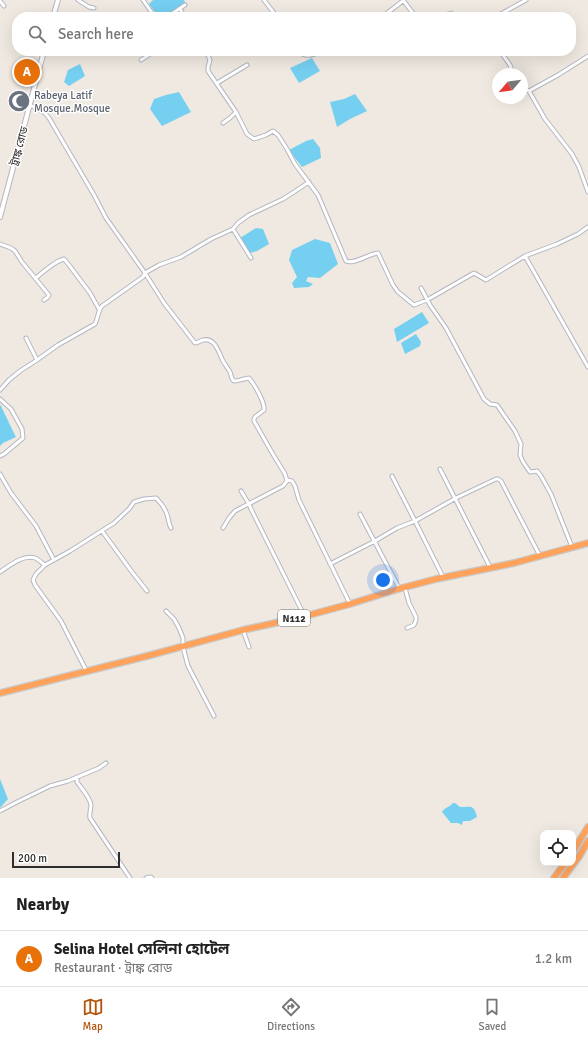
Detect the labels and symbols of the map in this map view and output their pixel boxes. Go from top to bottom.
pin: A [14,57,40,87]
north arrow [492,68,528,104]
mosque icon: Rabeya Latif Mosque.Mosque [6,88,32,114]
place label: Rabeya Latif Mosque.Mosque [34,89,110,115]
street label: ট্রাঙ্ক রোড [8,125,31,168]
your location [373,570,393,590]
road number: N112 [278,610,310,626]
scale bar [12,850,120,869]

